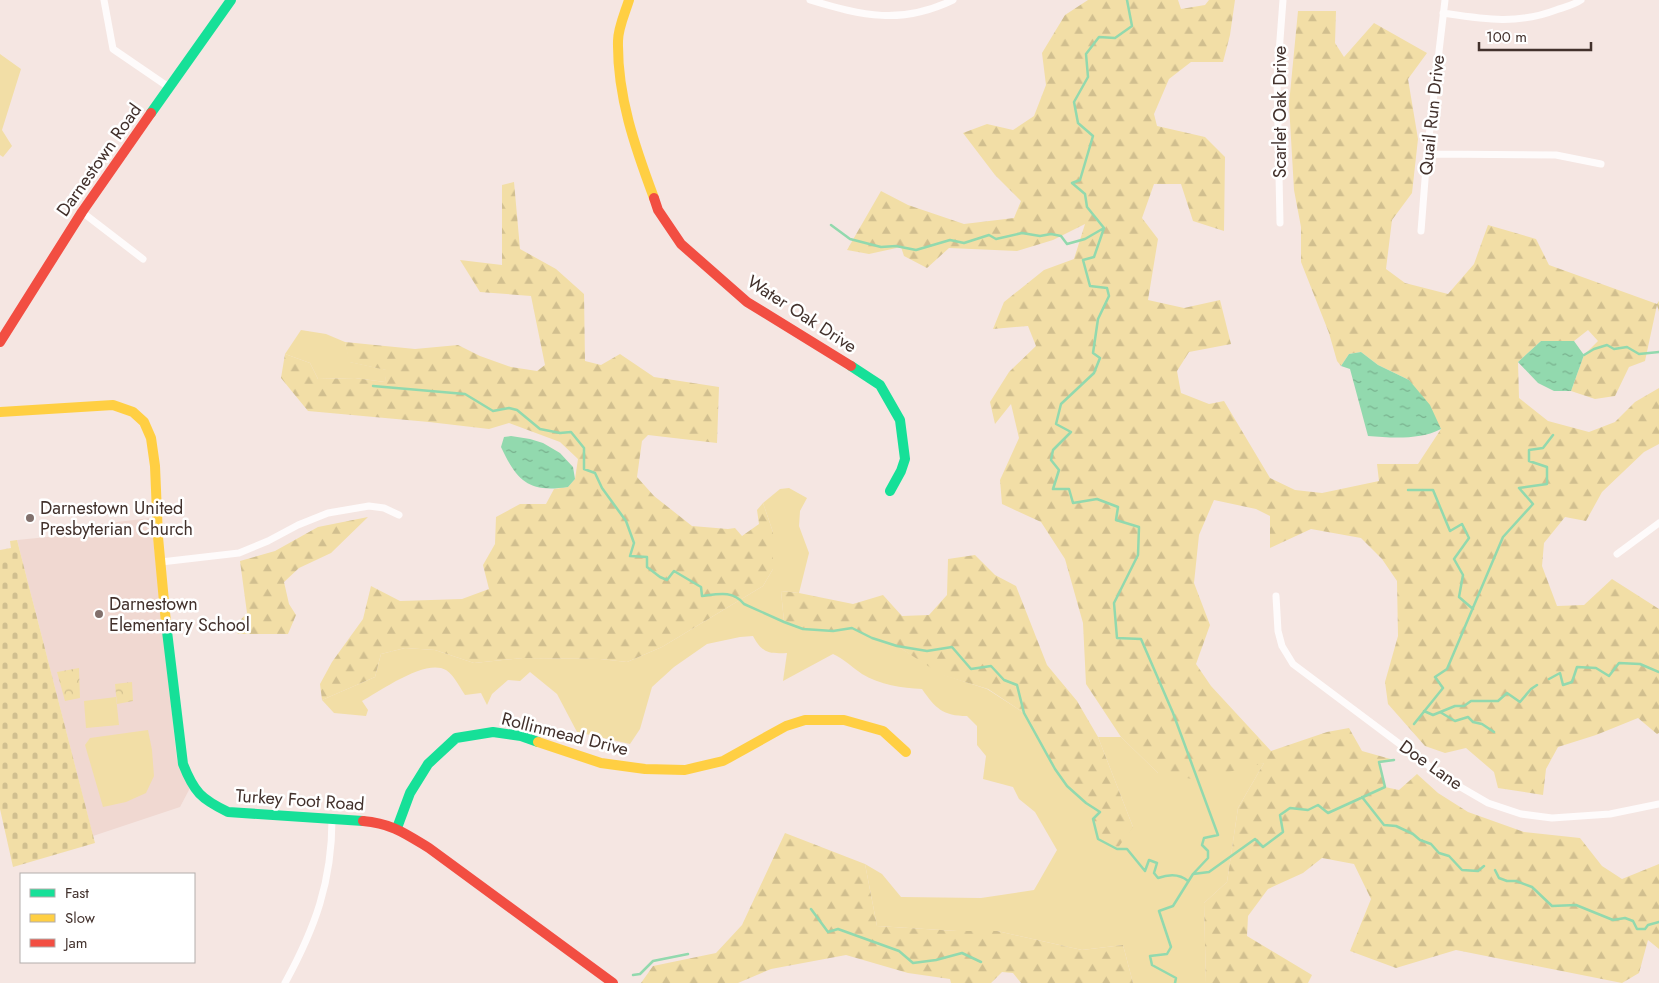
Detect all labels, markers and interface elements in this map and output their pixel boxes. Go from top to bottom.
scale bar [1479,20,1592,52]
text: 100 m [1486,26,1527,48]
street label: Scarlet Oak Drive [1267,46,1293,178]
street label: Quail Run Drive [1413,53,1451,177]
street label: Darnestown Road [50,98,148,222]
street label: Water Oak Drive [742,269,862,359]
place label: Darnestown United Presbyterian Church [40,495,193,542]
marker: Darnestown United Presbyterian Church [24,512,36,524]
place label: Darnestown Elementary School [109,591,250,638]
marker: Darnestown Elementary School [93,608,105,620]
street label: Rollinmead Drive [499,706,631,762]
street label: Doe Lane [1394,734,1468,796]
street label: Turkey Foot Road [235,783,365,817]
legend [20,873,195,963]
text: Fast [65,882,89,904]
text: Slow [65,907,96,929]
text: Jam [63,932,88,954]

